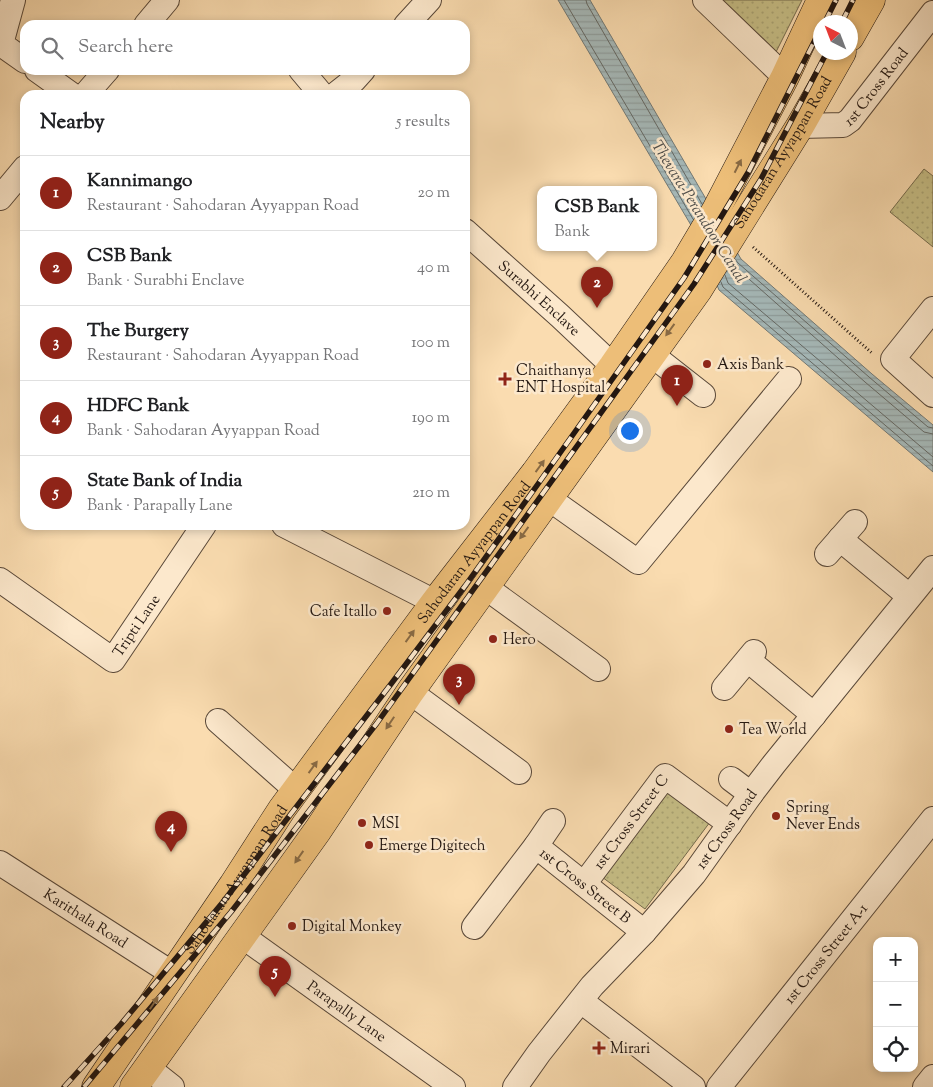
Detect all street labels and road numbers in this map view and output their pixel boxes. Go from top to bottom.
street label: 1st Cross Road [841,43,915,132]
street label: Sahodaran Ayyappan Road [729,72,838,233]
street label: Surabhi Enclave [493,256,584,342]
street label: Sahodaran Ayyappan Road [413,477,537,629]
street label: Tripti Lane [109,591,166,662]
street label: 1st Cross Street C [589,771,675,874]
street label: 1st Cross Road [692,785,763,874]
street label: Sahodaran Ayyappan Road [180,801,294,959]
street label: 1st Cross Street B [534,843,635,930]
street label: Karithala Road [39,884,132,954]
street label: 1st Cross Street A-1 [780,899,874,1009]
street label: Parapally Lane [302,977,390,1048]

